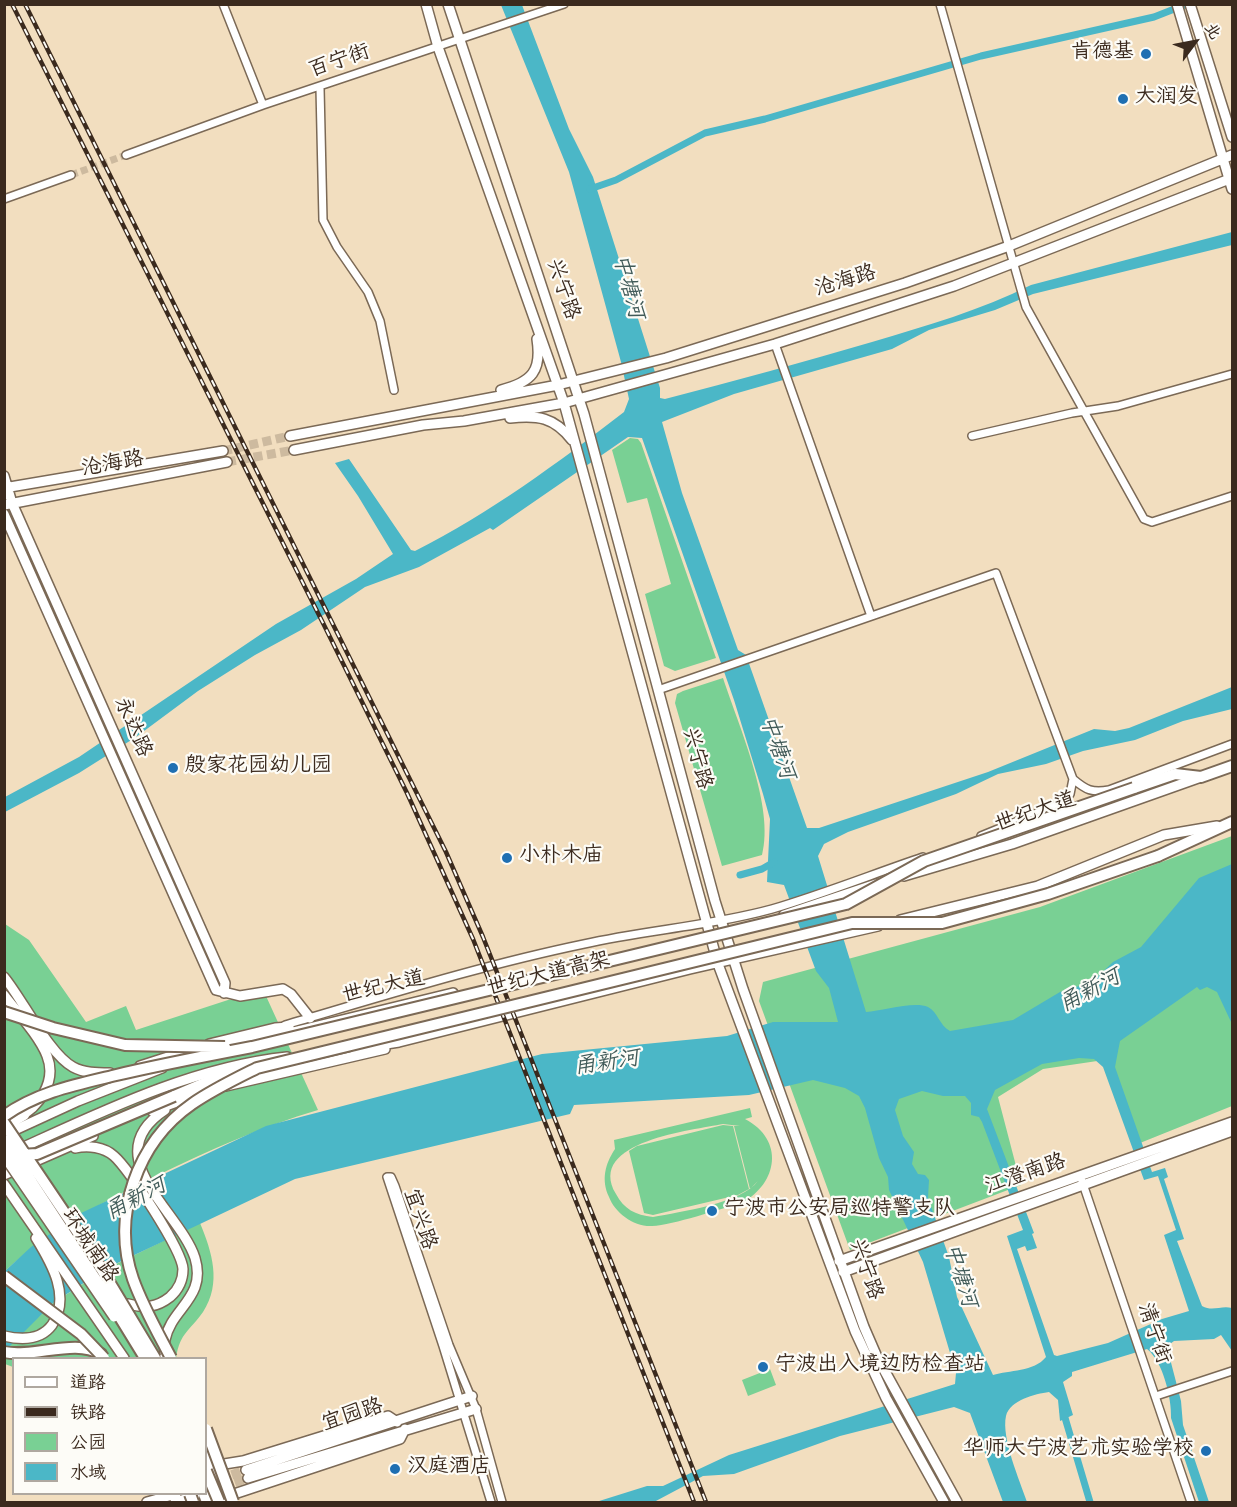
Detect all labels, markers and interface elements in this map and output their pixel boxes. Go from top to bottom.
north arrow [1165,12,1225,72]
text: 北 [1198,20,1223,44]
street label: 百宁街 [306,41,374,85]
place label: 肯德基 [1071,41,1134,67]
marker: 肯德基 [1139,47,1153,61]
place label: 大润发 [1135,86,1198,112]
marker: 大润发 [1116,92,1130,106]
water label: 中塘河 [605,252,647,322]
street label: 兴宁路 [539,256,583,324]
street label: 沧海路 [812,262,880,304]
street label: 沧海路 [80,448,146,484]
street label: 永达路 [107,694,155,762]
water label: 中塘河 [752,713,798,783]
street label: 兴宁路 [675,725,715,793]
place label: 殷家花园幼儿园 [185,755,332,781]
marker: 殷家花园幼儿园 [166,761,180,775]
street label: 世纪大道 [992,788,1080,840]
place label: 小朴木庙 [519,845,603,871]
marker: 小朴木庙 [500,851,514,865]
street label: 世纪大道高架 [485,949,613,1003]
water label: 甬新河 [1056,966,1126,1020]
street label: 世纪大道 [340,967,428,1011]
water label: 甬新河 [572,1047,642,1083]
street label: 江澄南路 [982,1150,1070,1202]
water label: 甬新河 [102,1174,172,1228]
street label: 宜兴路 [396,1186,440,1254]
place label: 宁波市公安局巡特警支队 [724,1198,955,1224]
marker: 宁波市公安局巡特警支队 [705,1204,719,1218]
street label: 环城南路 [54,1205,122,1289]
street label: 兴宁路 [842,1236,886,1304]
water label: 中塘河 [936,1241,980,1311]
street label: 清宁街 [1130,1300,1174,1368]
place label: 宁波出入境边防检查站 [775,1354,985,1380]
legend [12,1357,207,1495]
marker: 宁波出入境边防检查站 [756,1360,770,1374]
text: 道路 [70,1374,106,1395]
street label: 宜园路 [319,1395,387,1439]
text: 铁路 [70,1404,106,1425]
text: 公园 [70,1434,106,1455]
place label: 华师大宁波艺术实验学校 [963,1438,1194,1464]
marker: 华师大宁波艺术实验学校 [1199,1444,1213,1458]
place label: 汉庭酒店 [407,1456,491,1482]
marker: 汉庭酒店 [388,1462,402,1476]
text: 水域 [70,1464,106,1485]

